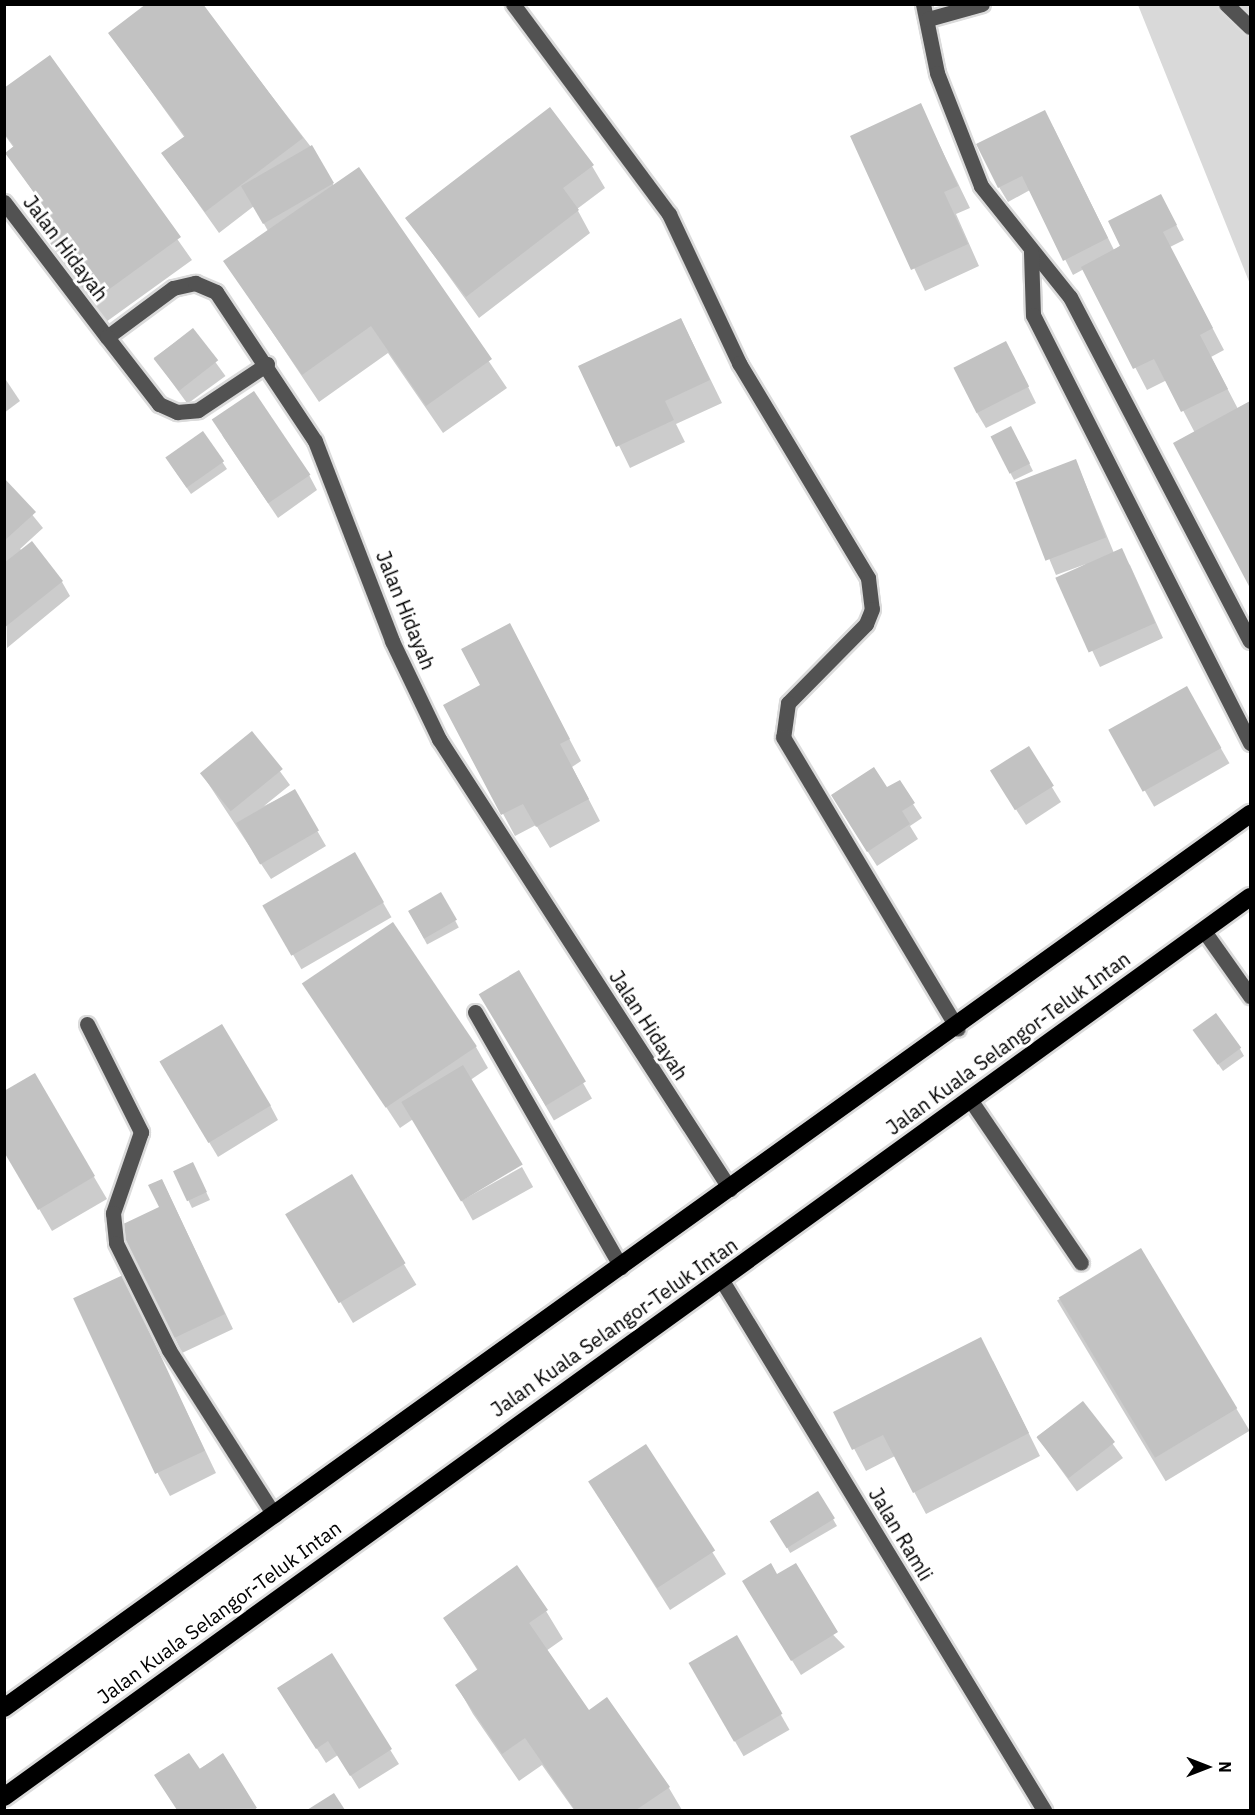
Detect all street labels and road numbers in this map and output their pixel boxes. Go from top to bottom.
street label: Jalan Hidayah [18,190,114,306]
street label: Jalan Hidayah [371,547,441,673]
street label: Jalan Kuala Selangor-Teluk Intan [881,946,1135,1140]
street label: Jalan Hidayah [605,966,693,1084]
street label: Jalan Kuala Selangor-Teluk Intan [486,1232,742,1422]
street label: Jalan Ramli [864,1483,938,1585]
street label: Jalan Kuala Selangor-Teluk Intan [92,1515,346,1709]

